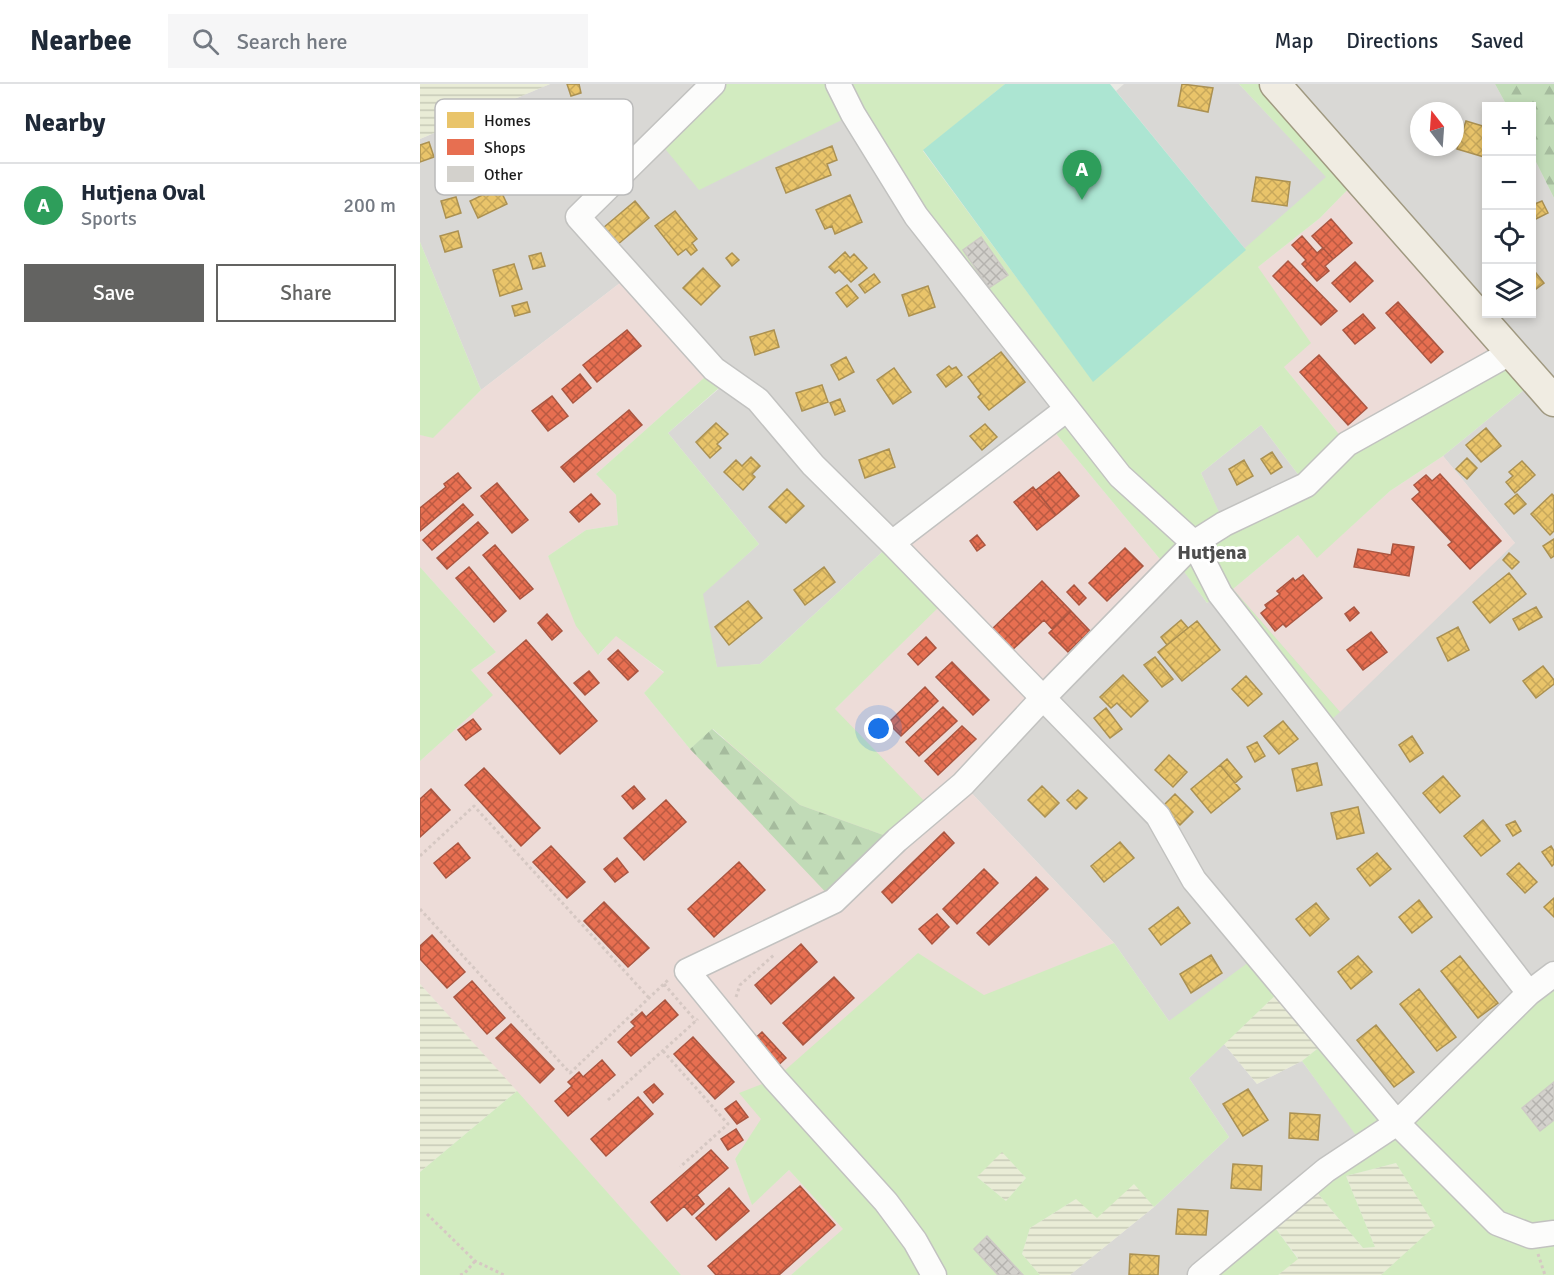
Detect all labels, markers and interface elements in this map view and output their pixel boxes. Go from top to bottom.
search box [168,14,588,68]
text: Nearbee [30,24,132,58]
icon: search [189,25,222,58]
text: Search here [237,28,348,55]
text: Map [1275,28,1313,54]
text: Directions [1346,28,1438,54]
text: Saved [1471,28,1524,54]
legend [435,99,633,195]
north arrow [1410,102,1464,156]
map controls [1482,102,1536,318]
button: + [1482,102,1536,156]
text: Nearby [24,107,105,139]
text: Homes [484,111,531,131]
text: Shops [484,138,525,158]
pin: A [1062,150,1102,200]
button: − [1482,156,1536,210]
text: Other [484,165,523,185]
text: Hutjena Oval [81,179,206,206]
text: A [37,193,50,218]
text: 200 m [343,193,396,218]
text: Sports [81,206,137,231]
button: locate [1482,210,1536,264]
button: Save [24,264,204,322]
button: Share [216,264,396,322]
button: layers [1482,264,1536,318]
district label: Hutjena [1177,540,1247,565]
your location [864,714,893,743]

